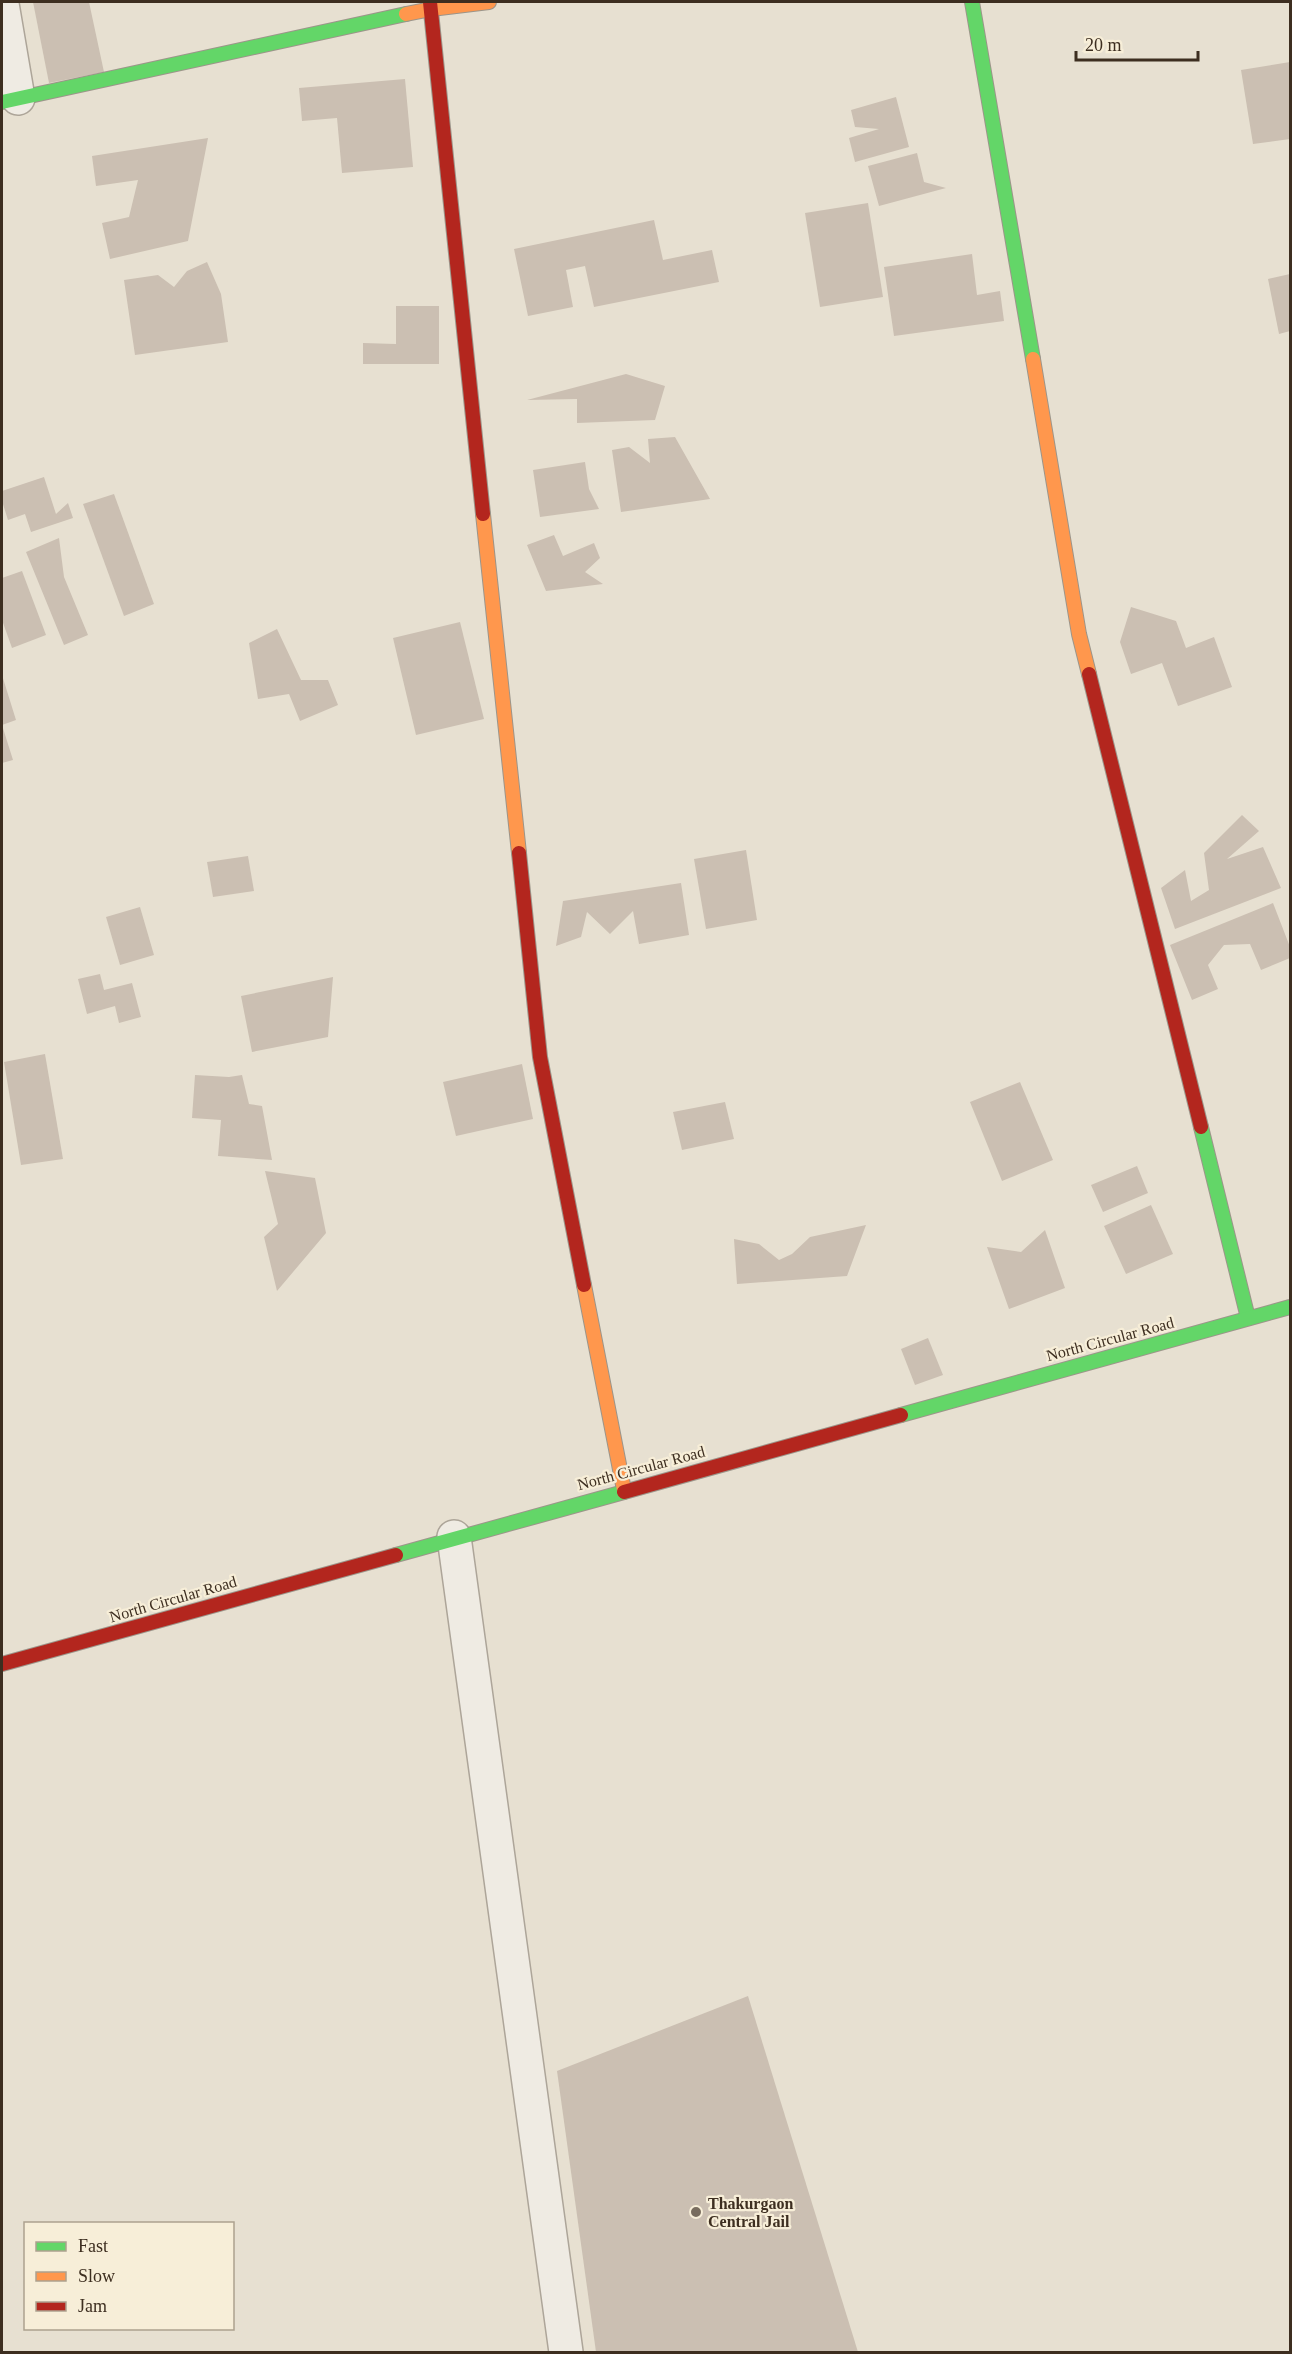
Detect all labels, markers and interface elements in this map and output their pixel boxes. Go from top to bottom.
scale bar [1076,24,1198,62]
text: 20 m [1085,35,1122,55]
street label: North Circular Road [1044,1314,1176,1364]
street label: North Circular Road [575,1443,707,1493]
street label: North Circular Road [107,1573,239,1625]
place label: Thakurgaon Central Jail [708,2195,793,2230]
marker: Thakurgaon Central Jail [689,2205,703,2219]
legend [24,2222,234,2330]
text: Fast [78,2236,108,2256]
text: Slow [78,2266,115,2286]
text: Jam [78,2296,107,2316]

